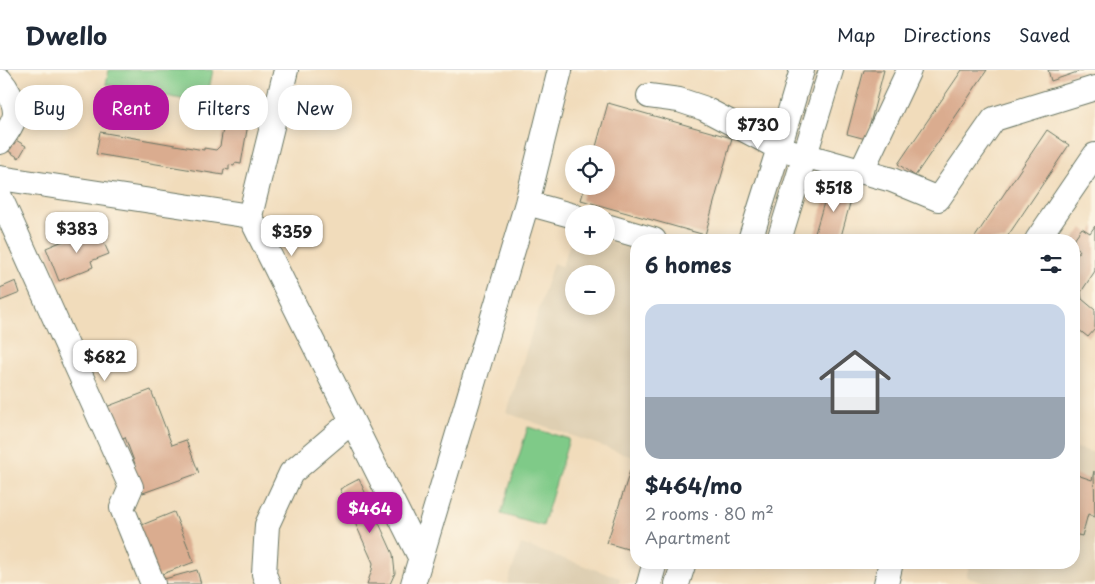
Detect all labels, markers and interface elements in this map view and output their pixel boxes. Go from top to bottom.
text: Dwello [25,17,107,53]
text: Map [837,21,875,48]
text: Directions [903,21,991,48]
text: Saved [1019,21,1070,48]
chip: Buy [15,85,83,130]
chip: Rent [93,85,169,130]
chip: Filters [179,85,268,130]
chip: New [278,85,352,130]
pin: $730 [728,108,788,150]
text: $730 [737,112,779,136]
map controls [565,145,615,315]
button: locate [565,145,615,195]
pin: $518 [804,170,864,213]
text: $518 [815,175,853,199]
button: + [565,205,615,255]
pin: $383 [47,212,107,254]
pin: $359 [262,214,322,257]
text: $383 [56,216,98,240]
text: $359 [272,219,312,243]
text: 6 homes [645,248,731,280]
icon: filters [1037,250,1065,278]
button: − [565,265,615,315]
icon: home [810,337,900,427]
pin: $682 [75,340,135,382]
text: $682 [84,344,126,368]
text: $464/mo [645,469,742,501]
pin: $464 [340,492,400,534]
text: $464 [348,496,392,520]
text: 2 rooms · 80 m² [645,501,774,525]
text: Apartment [645,525,730,549]

